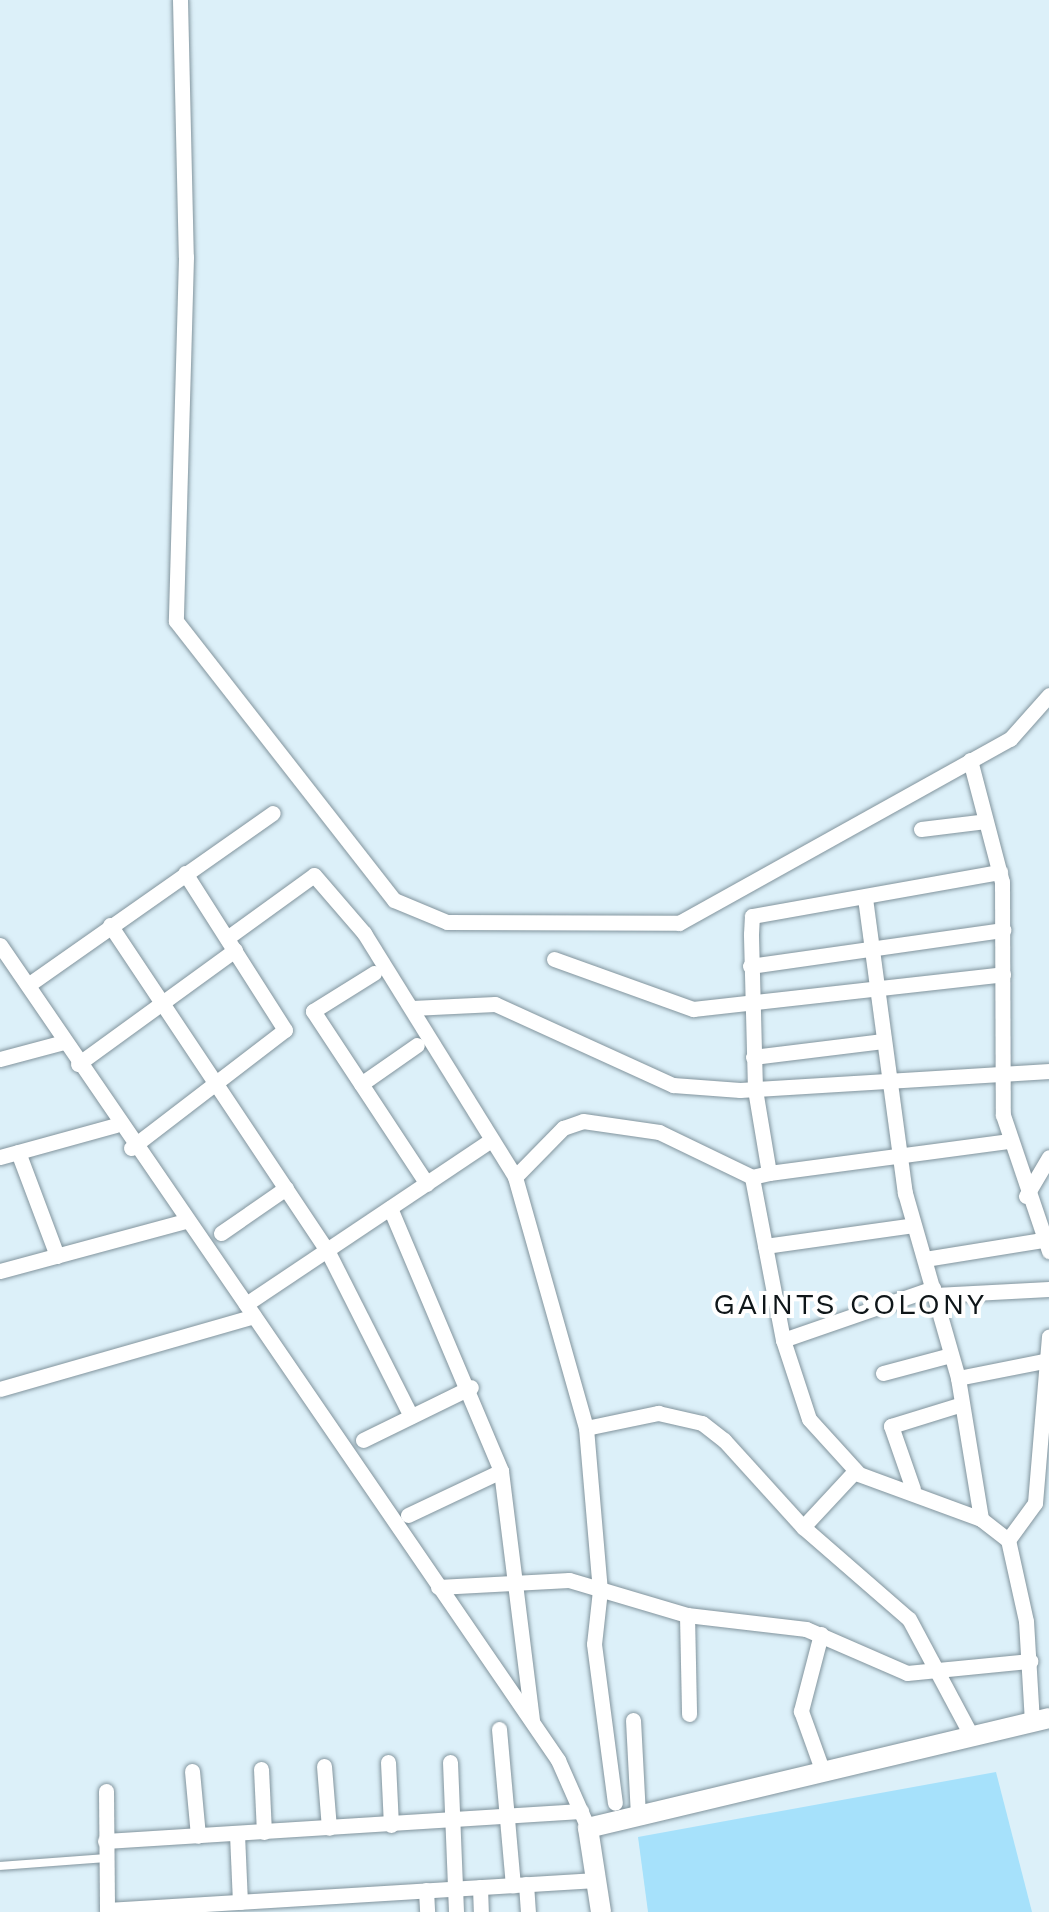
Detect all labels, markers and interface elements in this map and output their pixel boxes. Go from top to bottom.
district label: GAINTS COLONY [713,1286,987,1322]

